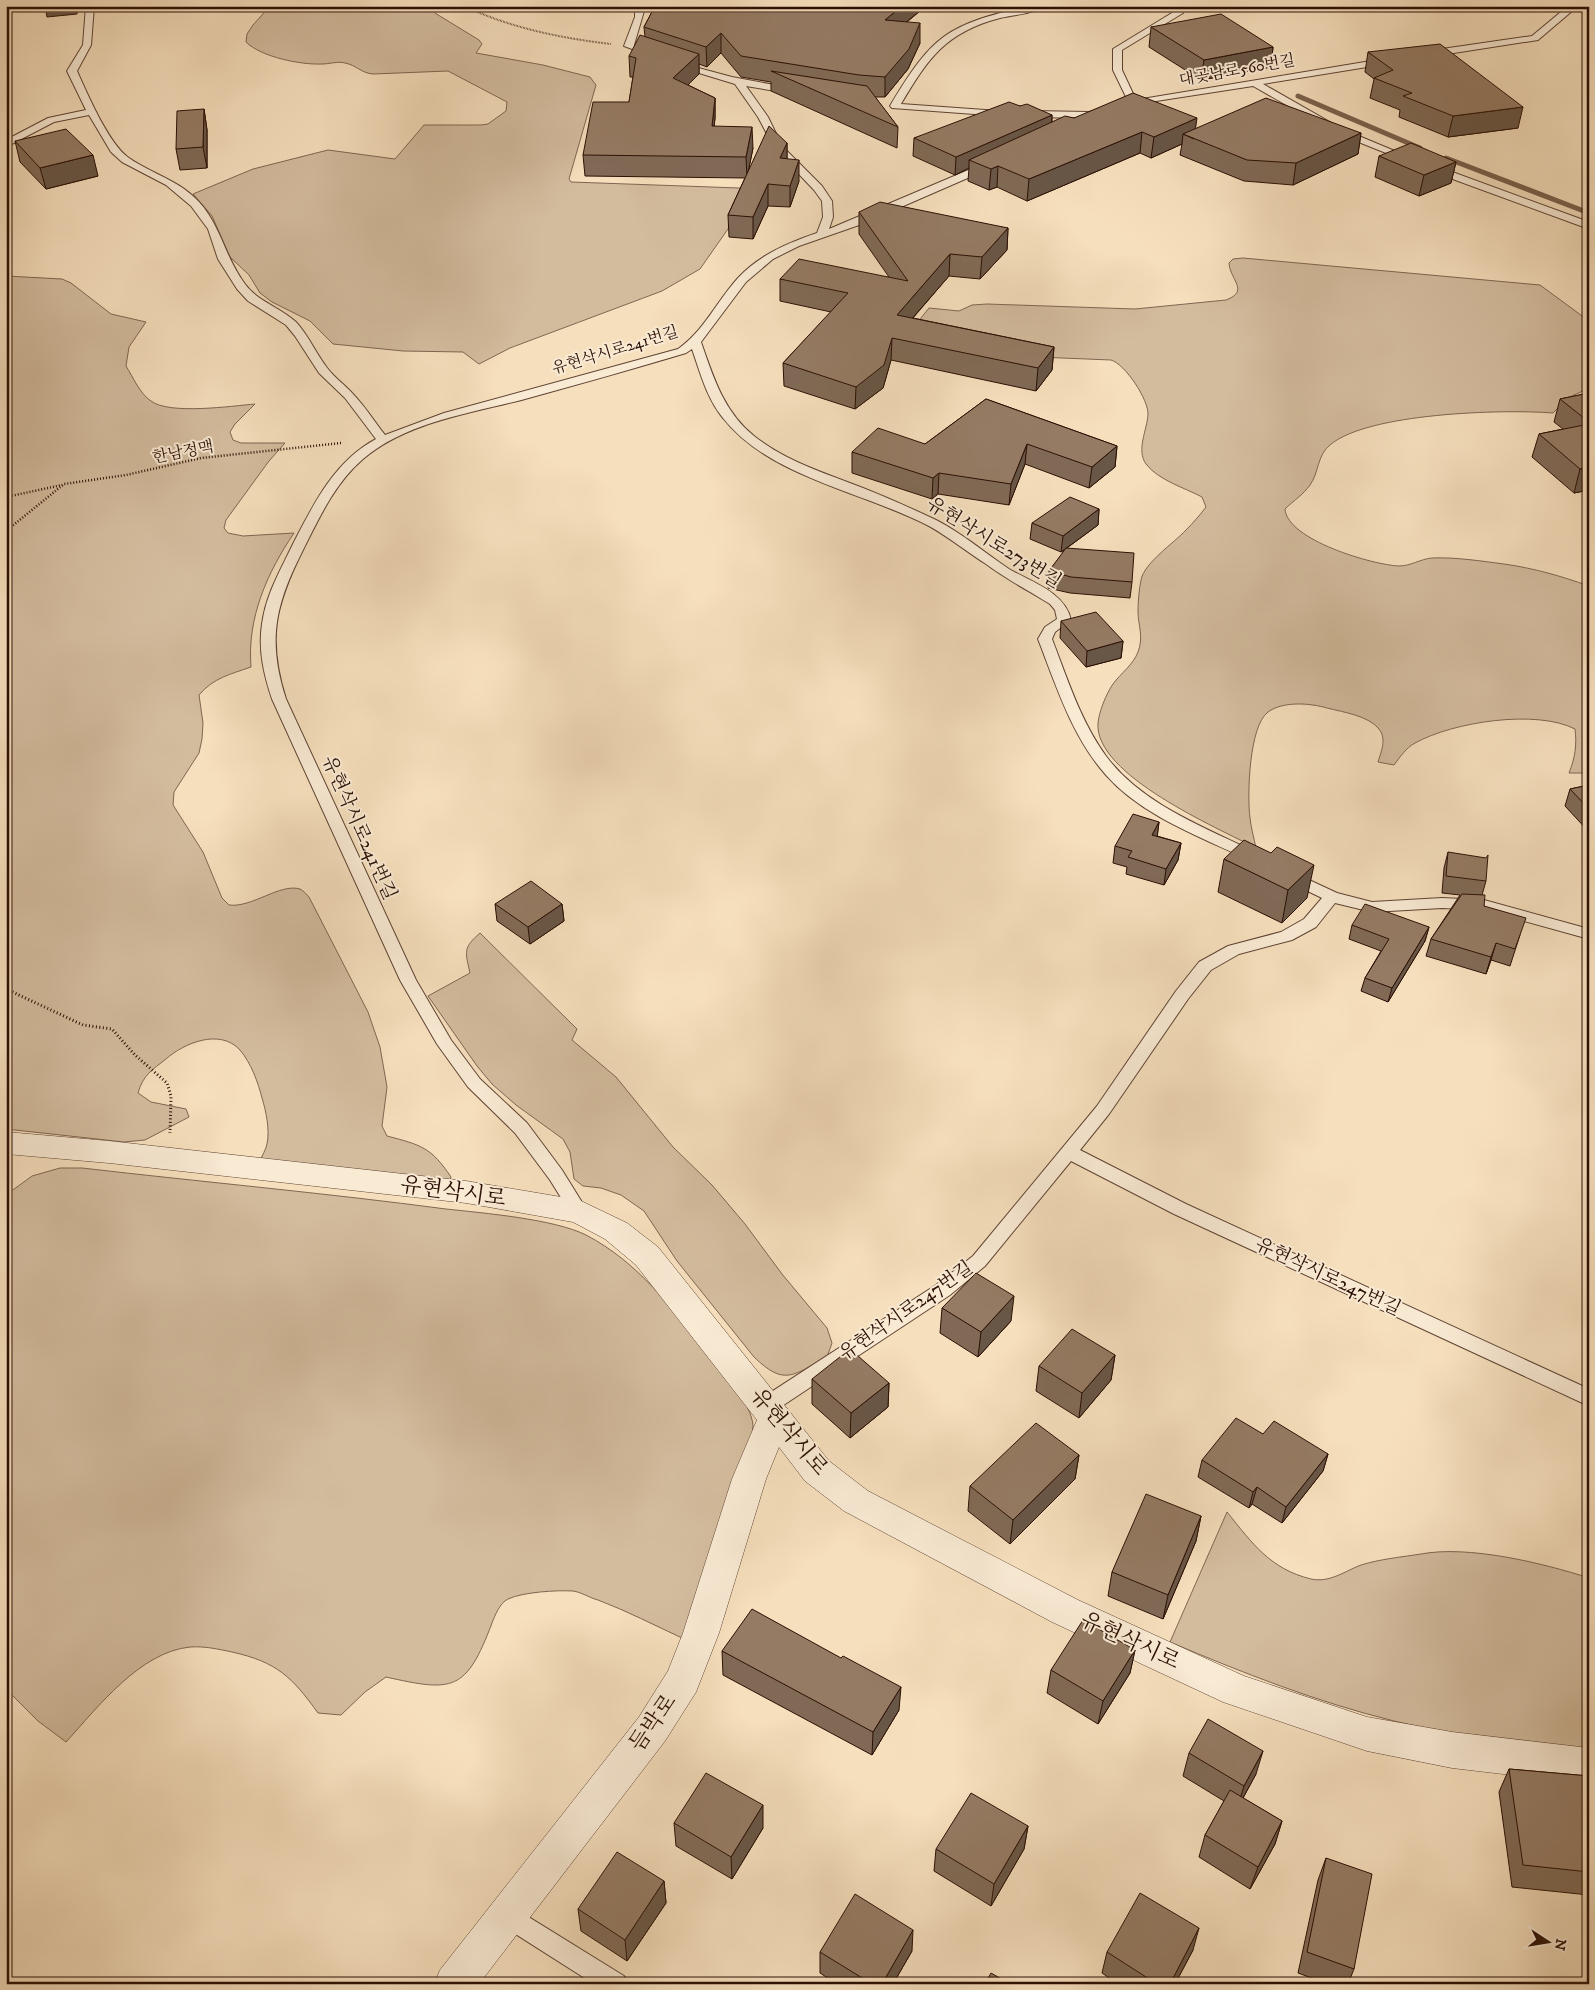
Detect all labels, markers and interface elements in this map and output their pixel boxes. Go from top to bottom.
street label: 대곶남로560번길 [1177,50,1297,90]
street label: 유현삭시로241번길 [549,321,681,379]
street label: 한남정맥 [151,436,215,468]
street label: 유현삭시로273번길 [922,492,1066,594]
street label: 유현삭시로241번길 [317,752,401,904]
street label: 유현삭시로 [399,1171,507,1213]
street label: 유현삭시로247번길 [1251,1233,1405,1321]
street label: 유현삭시로247번길 [835,1256,977,1366]
street label: 유현삭시로 [745,1383,833,1481]
street label: 유현삭시로 [1076,1606,1184,1676]
street label: 듬박로 [624,1689,682,1757]
north arrow [1522,1918,1572,1968]
text: N [1550,1937,1570,1952]

